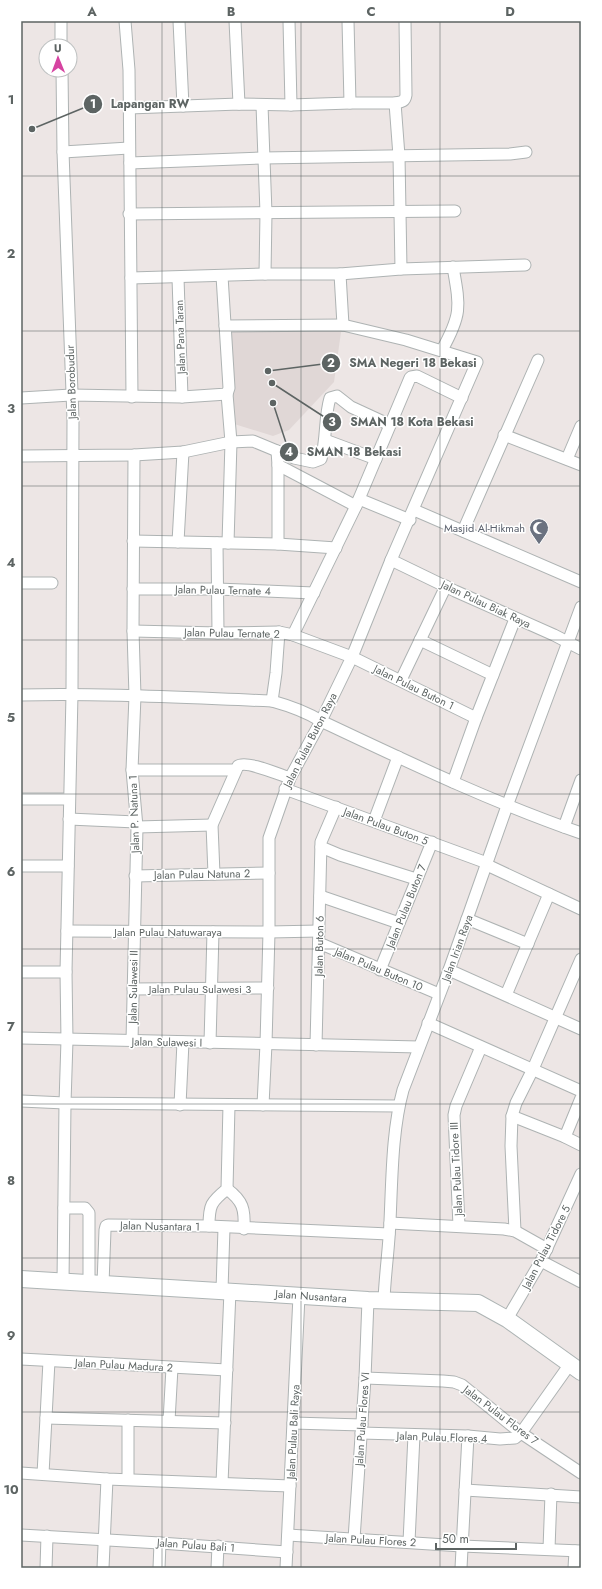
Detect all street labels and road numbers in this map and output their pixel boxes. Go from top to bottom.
street label: Jalan Pana Taran [171,300,189,376]
street label: Jalan Borobudur [62,344,80,421]
street label: Jalan Pulau Biak Raya [437,575,533,632]
street label: Jalan Pulau Ternate 4 [173,581,272,599]
street label: Jalan Pulau Ternate 2 [182,624,280,642]
street label: Jalan Pulau Buton 1 [369,660,457,713]
street label: Jalan Pulau Buton Raya [278,690,341,792]
street label: Jalan P. Natuna 1 [125,775,143,855]
street label: Jalan Pulau Buton 5 [339,803,431,849]
street label: Jalan Pulau Buton 7 [381,862,430,952]
street label: Jalan Pulau Natuna 2 [152,865,250,883]
street label: Jalan Irian Raya [437,912,476,986]
street label: Jalan Buton 6 [310,915,328,979]
street label: Jalan Pulau Natuwaraya [112,924,222,940]
street label: Jalan Pulau Buton 10 [331,942,426,995]
street label: Jalan Sulawesi II [124,950,142,1026]
street label: Jalan Pulau Sulawesi 3 [147,981,251,997]
street label: Jalan Sulawesi I [130,1033,202,1051]
street label: Jalan Pulau Tidore III [446,1122,467,1218]
street label: Jalan Pulau Tidore 5 [517,1202,574,1294]
street label: Jalan Nusantara 1 [118,1217,200,1235]
street label: Jalan Nusantara [273,1285,347,1306]
street label: Jalan Pulau Madura 2 [73,1354,173,1376]
street label: Jalan Pulau Flores VI [351,1371,373,1469]
street label: Jalan Pulau Flores 7 [459,1380,542,1449]
street label: Jalan Pulau Bali Raya [282,1384,303,1482]
street label: Jalan Pulau Flores.4 [394,1427,488,1447]
street label: Jalan Pulau Flores 2 [323,1530,417,1550]
street label: Jalan Pulau Bali 1 [154,1534,236,1556]

